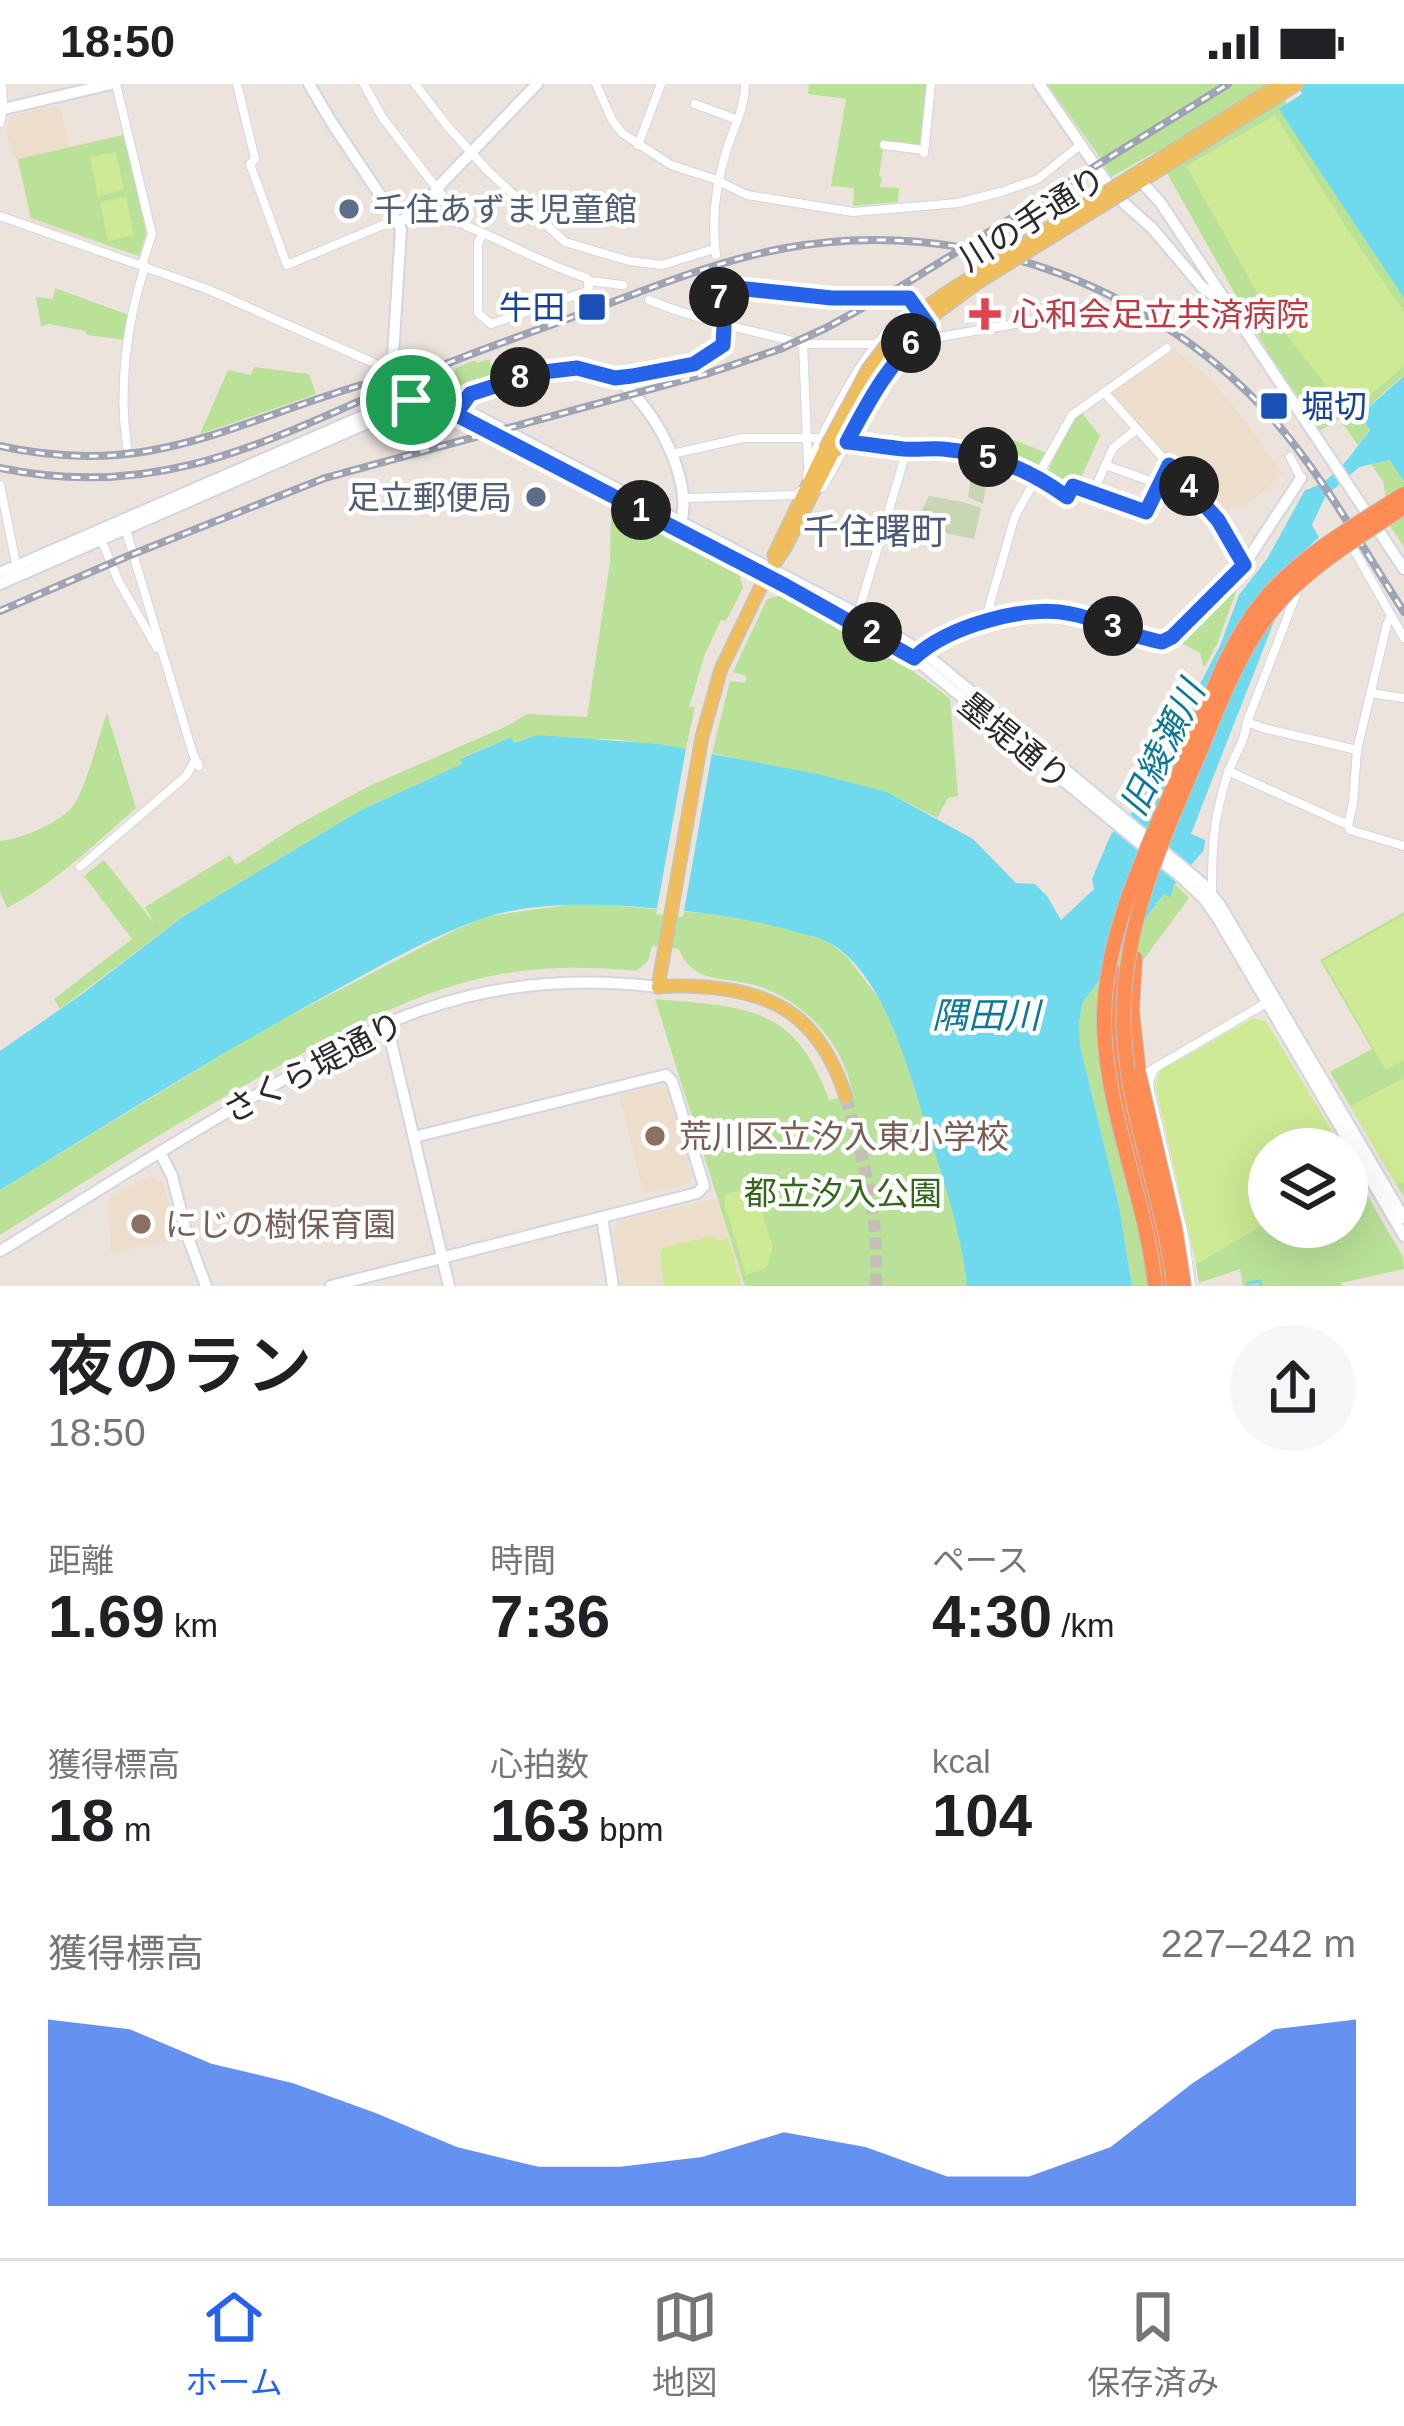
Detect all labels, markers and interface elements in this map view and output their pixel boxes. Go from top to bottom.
text: 18:50 [60,16,175,67]
street label: 川の手通り [952,159,1112,278]
place label: 千住あずま児童館 [373,191,637,228]
marker: 千住あずま児童館 [336,196,362,222]
pin: 7 [689,267,749,327]
text: 7 [710,278,728,315]
place label: 牛田 [499,289,565,326]
marker: 牛田 [576,291,608,323]
place label: 心和会足立共済病院 [1012,296,1309,333]
marker: 心和会足立共済病院 [969,298,1001,330]
pin: 6 [881,313,941,373]
text: 6 [902,324,920,361]
pin: 8 [490,347,550,407]
pin [360,349,462,451]
text: 8 [511,358,529,395]
icon: arrive [378,367,444,433]
place label: 堀切 [1301,388,1367,425]
marker: 堀切 [1258,390,1290,422]
pin: 5 [958,427,1018,487]
text: 5 [979,438,997,475]
pin: 4 [1159,456,1219,516]
text: 4 [1180,467,1198,504]
place label: 足立郵便局 [347,479,512,516]
pin: 1 [611,480,671,540]
marker: 足立郵便局 [523,484,549,510]
text: 1 [632,491,650,528]
district label: 千住曙町 [803,511,947,552]
pin: 3 [1083,596,1143,656]
pin: 2 [842,602,902,662]
text: 3 [1104,607,1122,644]
text: 2 [863,613,881,650]
water label: 旧綾瀬川 [1112,671,1214,822]
street label: 墨堤通り [952,685,1078,797]
water label: 隅田川 [932,995,1044,1036]
street label: さくら堤通り [217,1005,409,1130]
place label: 荒川区立汐入東小学校 [679,1118,1009,1155]
marker: 荒川区立汐入東小学校 [642,1123,668,1149]
map controls [1248,1128,1368,1248]
button: layers [1248,1128,1368,1248]
park label: 都立汐入公園 [744,1175,942,1212]
place label: にじの樹保育園 [165,1206,396,1243]
marker: にじの樹保育園 [128,1211,154,1237]
button: share [1230,1325,1356,1451]
text: 夜のラン [48,1329,312,1403]
text: 18:50 [48,1411,146,1454]
text: 距離 [48,1542,114,1579]
text: 時間 [490,1542,556,1579]
text: ペース [932,1542,1029,1579]
text: 1.69 [48,1583,165,1650]
text: 7:36 [490,1583,610,1650]
text: 4:30 [932,1583,1052,1650]
text: km [165,1607,218,1644]
text: /km [1052,1607,1114,1644]
text: kcal [932,1743,991,1780]
text: 獲得標高 [48,1746,180,1783]
text: 心拍数 [490,1746,589,1783]
text: 104 [932,1782,1032,1849]
text: 18 [48,1787,115,1854]
text: 163 [490,1787,590,1854]
text: m [115,1811,151,1848]
text: bpm [590,1811,663,1848]
text: 227–242 m [1161,1922,1356,1965]
text: 獲得標高 [48,1932,204,1975]
tab: ホーム [185,2284,283,2404]
tab: 地図 [652,2284,718,2404]
tab: 保存済み [1087,2284,1219,2404]

